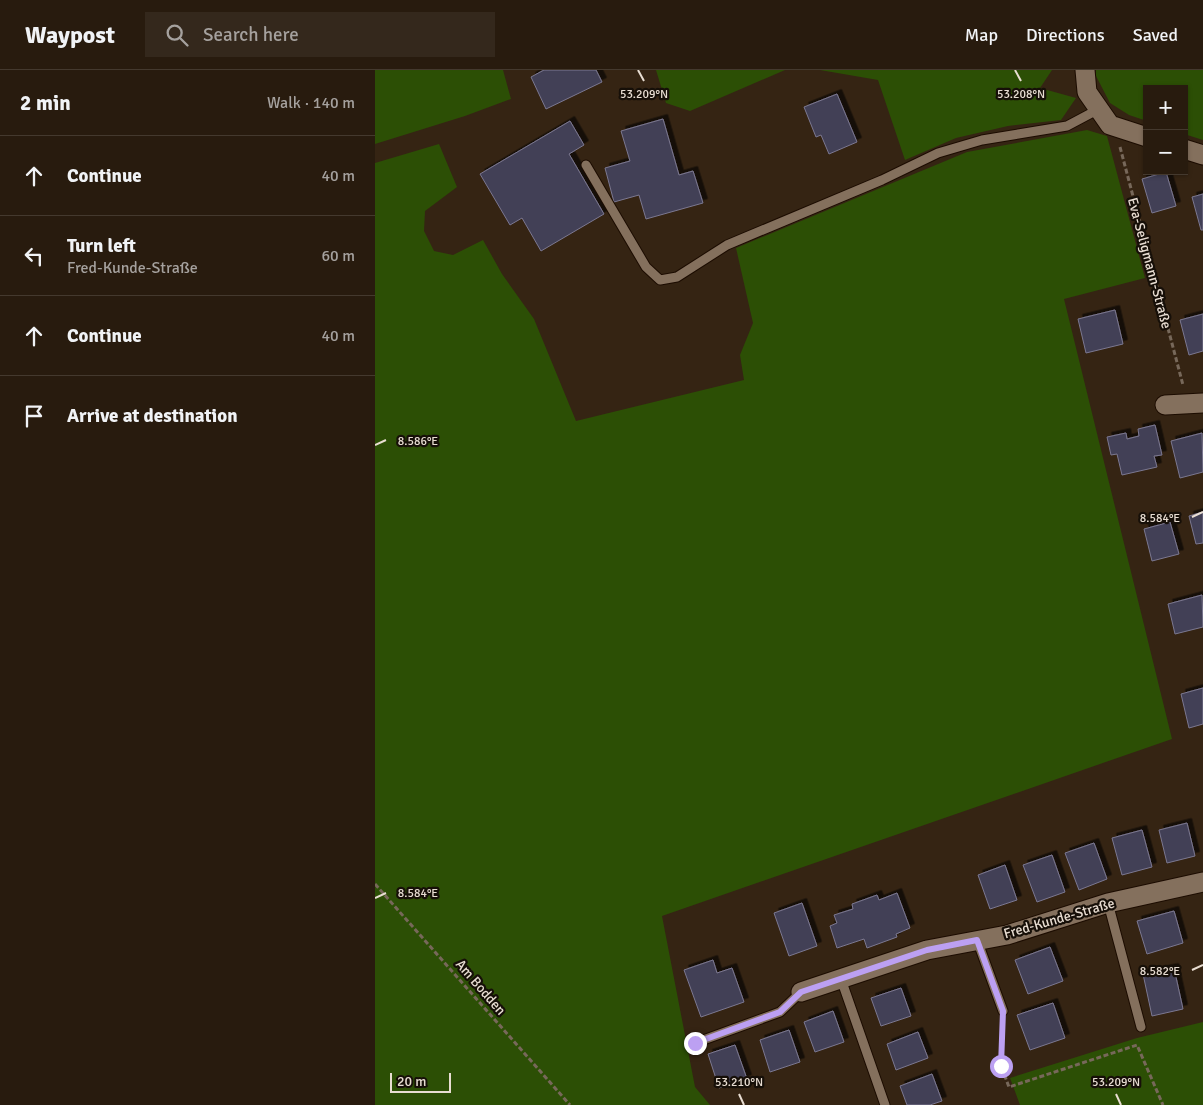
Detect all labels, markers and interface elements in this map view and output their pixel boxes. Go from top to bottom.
search box [145,12,495,57]
text: Waypost [25,20,115,50]
icon: search [163,21,191,49]
text: Search here [203,23,299,47]
text: Map [965,24,998,46]
text: Directions [1026,24,1105,46]
text: Saved [1133,24,1178,46]
map controls [1143,85,1188,175]
button: + [1143,85,1188,130]
text: 53.209°N [620,87,668,102]
text: 53.208°N [997,87,1045,102]
text: 2 min [20,90,71,116]
text: Walk · 140 m [267,93,355,113]
button: − [1143,130,1188,175]
icon: ahead [20,162,48,190]
text: Continue [67,164,142,188]
text: 40 m [321,166,355,186]
street label: Eva-Seligmann-Straße [1124,196,1175,331]
text: Turn left [67,234,136,258]
icon: left [20,242,48,270]
text: 60 m [321,246,355,266]
text: Fred-Kunde-Straße [67,258,198,278]
icon: ahead [20,322,48,350]
text: Continue [67,324,142,348]
text: 40 m [321,326,355,346]
icon: arrive [20,402,48,430]
text: Arrive at destination [67,404,238,428]
text: 8.586°E [398,434,438,449]
text: 8.584°E [1140,511,1180,526]
text: 8.584°E [398,886,438,901]
street label: Fred-Kunde-Straße [1002,895,1117,942]
street label: Am Bodden [452,956,509,1019]
text: 8.582°E [1140,964,1180,979]
route end [684,1032,707,1055]
route start [990,1055,1013,1078]
scale bar [390,1070,451,1093]
text: 20 m [397,1073,426,1090]
text: 53.210°N [715,1075,763,1090]
text: 53.209°N [1092,1075,1140,1090]

